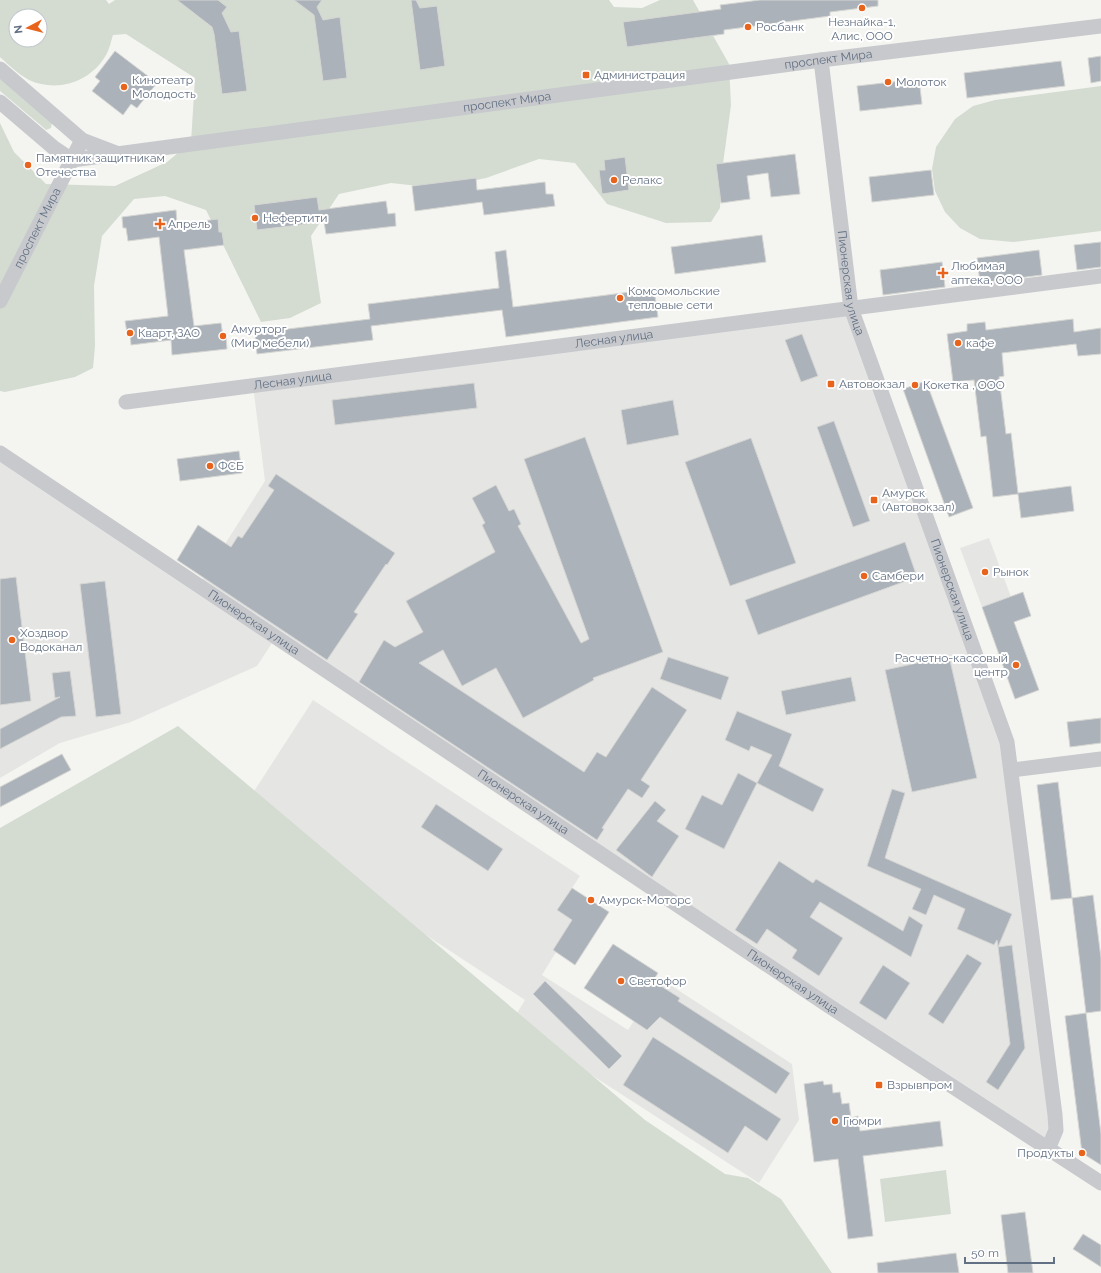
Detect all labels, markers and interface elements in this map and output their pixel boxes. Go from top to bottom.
marker: Незнайка-1, Алис, ООО [857,3,867,13]
north arrow [8,8,48,48]
place label: Незнайка-1, Алис, ООО [828,15,896,43]
place label: Росбанк [756,20,804,34]
marker: Росбанк [743,22,753,32]
text: N [12,24,26,34]
street label: проспект Мира [783,47,873,72]
place label: Администрация [594,68,685,82]
marker: Администрация [581,70,591,80]
place label: Кинотеатр Молодость [132,73,196,101]
place label: Молоток [896,75,947,89]
marker: Молоток [883,77,893,87]
marker: Кинотеатр Молодость [119,82,129,92]
street label: проспект Мира [462,89,552,115]
place label: Памятник защитникам Отечества [36,151,165,179]
marker: Памятник защитникам Отечества [23,160,33,170]
place label: Релакс [622,173,663,187]
marker: Релакс [609,175,619,185]
street label: проспект Мира [11,185,64,271]
place label: Нефертити [263,211,327,225]
marker: Нефертити [250,213,260,223]
place label: Апрель [168,217,210,231]
marker: Апрель [155,219,165,229]
street label: Пионерская улица [835,230,867,337]
place label: Любимая аптека, ООО [951,259,1023,287]
marker: Любимая аптека, ООО [938,268,948,278]
place label: Комсомольские тепловые сети [628,284,720,312]
marker: Комсомольские тепловые сети [615,293,625,303]
place label: Амурторг (Мир мебели) [231,322,309,350]
place label: Кварт, ЗАО [138,326,200,340]
street label: Лесная улица [574,327,654,351]
marker: Кварт, ЗАО [125,328,135,338]
marker: Амурторг (Мир мебели) [218,331,228,341]
place label: кафе [966,336,994,350]
marker: кафе [953,338,963,348]
street label: Лесная улица [253,368,333,392]
place label: Автовокзал [839,377,905,391]
place label: Кокетка , ООО [923,378,1005,392]
marker: Автовокзал [826,379,836,389]
marker: Кокетка , ООО [910,380,920,390]
place label: ФСБ [218,459,244,473]
marker: ФСБ [205,461,215,471]
place label: Амурск (Автовокзал) [882,486,955,514]
marker: Амурск (Автовокзал) [869,495,879,505]
street label: Пионерская улица [928,537,977,642]
place label: Рынок [993,565,1029,579]
marker: Рынок [980,567,990,577]
place label: Самбери [872,569,924,583]
marker: Самбери [859,571,869,581]
street label: Пионерская улица [205,587,302,658]
place label: Хоздвор Водоканал [20,626,82,654]
marker: Хоздвор Водоканал [7,635,17,645]
place label: Расчетно-кассовый центр [895,651,1008,679]
marker: Расчетно-кассовый центр [1011,660,1021,670]
street label: Пионерская улица [475,767,571,837]
place label: Амурск-Моторс [599,893,692,907]
marker: Амурск-Моторс [586,895,596,905]
street label: Пионерская улица [745,946,841,1017]
place label: Светофор [629,974,686,988]
marker: Светофор [616,976,626,986]
place label: Взрывпром [887,1078,952,1092]
marker: Взрывпром [874,1080,884,1090]
place label: Гюмри [843,1114,881,1128]
marker: Гюмри [830,1116,840,1126]
place label: Продукты [1017,1146,1074,1160]
marker: Продукты [1077,1148,1087,1158]
scale bar [965,1239,1054,1265]
text: 50 m [971,1246,999,1260]

